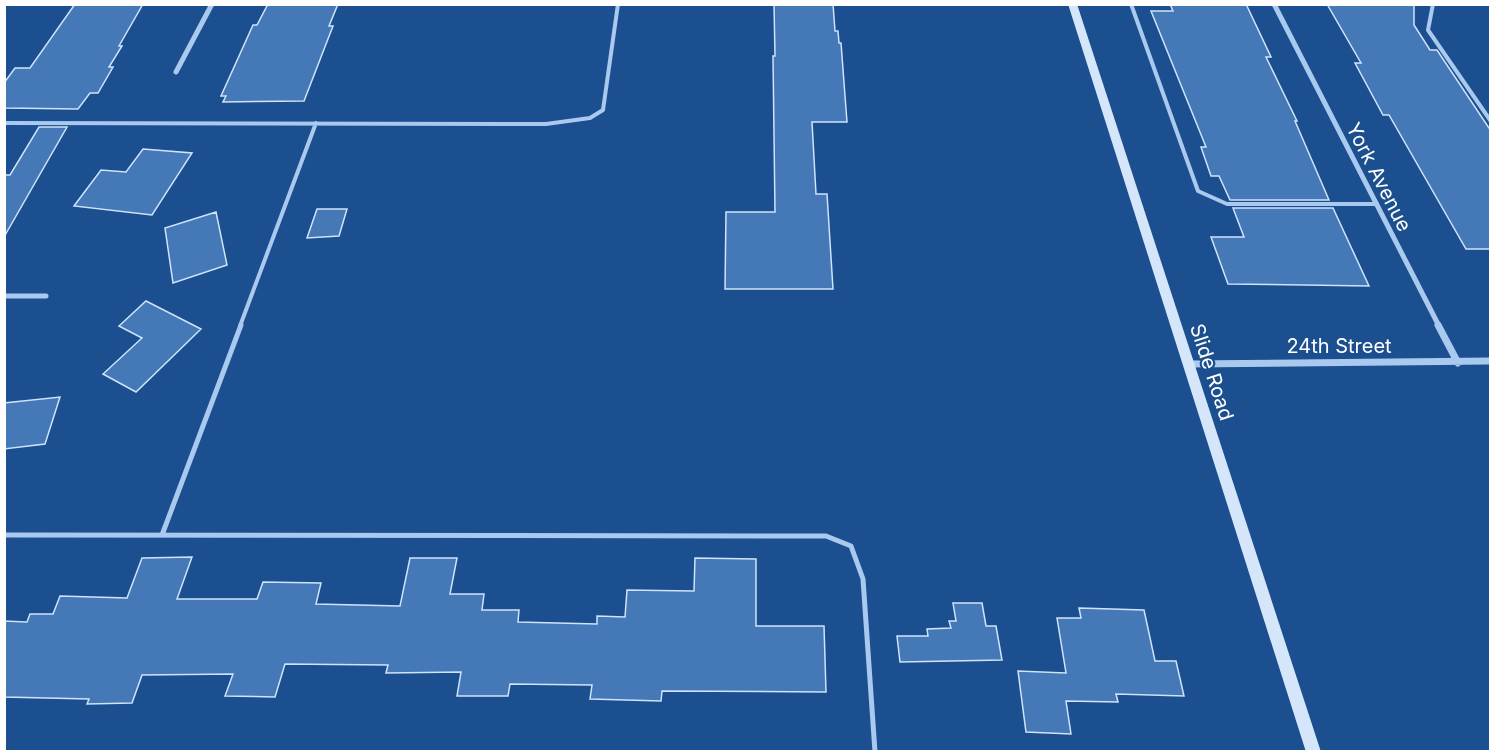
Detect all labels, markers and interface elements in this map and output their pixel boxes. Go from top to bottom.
street label: York Avenue [1341,119,1417,235]
street label: Slide Road [1185,321,1239,423]
street label: 24th Street [1286,334,1392,358]

